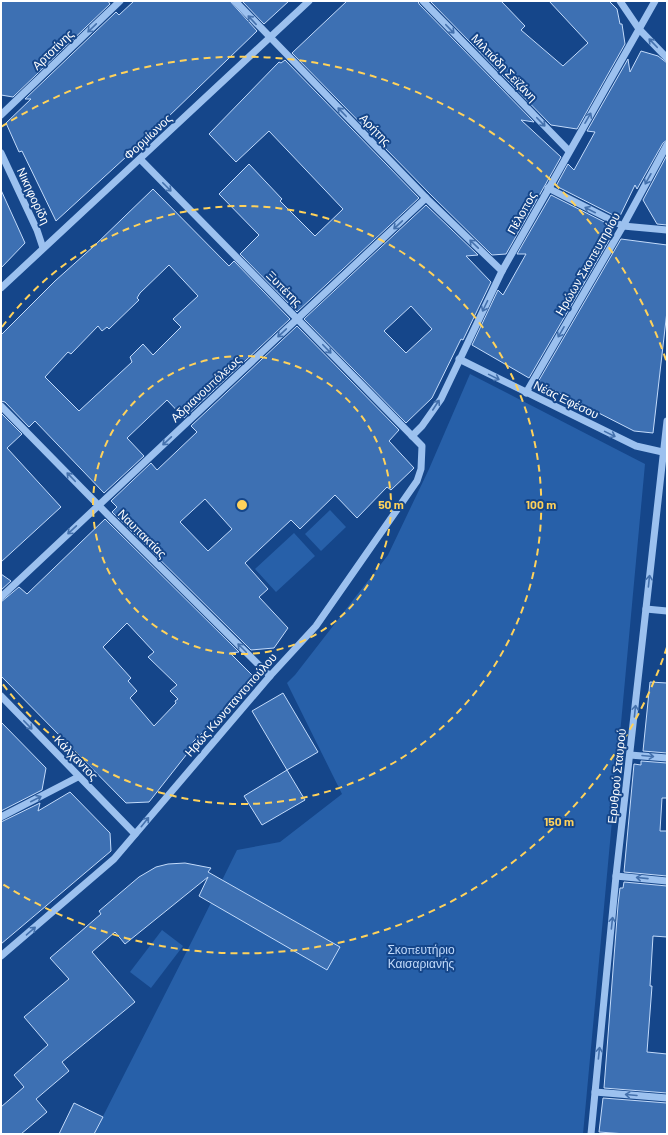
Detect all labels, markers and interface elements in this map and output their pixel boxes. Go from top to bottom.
one-way arrow [248,14,257,25]
one-way arrow [87,23,97,33]
one-way arrow [446,24,455,34]
street label: Αρτοτίνης [29,26,77,73]
street label: Μιλτιάδη Σεϊζάνη [468,31,540,105]
one-way arrow [648,38,658,48]
one-way arrow [337,107,347,117]
street label: Φορμίωνος [121,111,175,163]
street label: Αρήτης [357,111,394,149]
one-way arrow [585,112,593,124]
one-way arrow [536,117,546,127]
street label: Νικηφορίδη [14,165,53,227]
one-way arrow [644,173,652,185]
one-way arrow [162,182,172,192]
street label: Πέλοπος [504,189,540,237]
one-way arrow [584,205,596,213]
street label: Ηρώων Σκοπευτηρίου [552,210,623,318]
one-way arrow [393,220,403,230]
one-way arrow [469,239,479,249]
street label: Ξυπέτης [263,268,306,310]
one-way arrow [481,299,488,311]
one-way arrow [557,326,565,338]
one-way arrow [278,328,288,337]
one-way arrow [323,344,332,354]
street label: Αδριανουπόλεως [167,352,244,425]
one-way arrow [487,373,499,381]
street label: Νέας Εφέσου [531,377,601,422]
one-way arrow [432,400,440,411]
one-way arrow [604,431,616,438]
one-way arrow [162,436,172,446]
one-way arrow [66,472,76,482]
text: 50 m [378,497,404,511]
text: 100 m [526,497,556,511]
centre of rings [235,498,249,512]
street label: Ναυπακτίας [115,506,170,561]
one-way arrow [67,525,77,535]
one-way arrow [645,575,653,588]
one-way arrow [237,643,247,653]
street label: Ηρώς Κωνσταντοπούλου [182,650,280,760]
one-way arrow [631,705,639,718]
one-way arrow [23,720,33,730]
street label: Ερυθρού Σταυρού [604,728,629,824]
street label: Κάλχαντος [51,732,102,783]
one-way arrow [642,753,655,760]
one-way arrow [29,795,41,802]
text: 150 m [544,814,574,828]
one-way arrow [140,816,149,827]
one-way arrow [636,875,649,882]
one-way arrow [608,917,615,930]
one-way arrow [25,926,36,935]
park label: Σκοπευτήριο Καισαριανής [387,942,455,971]
one-way arrow [595,1047,603,1060]
one-way arrow [625,1091,638,1099]

